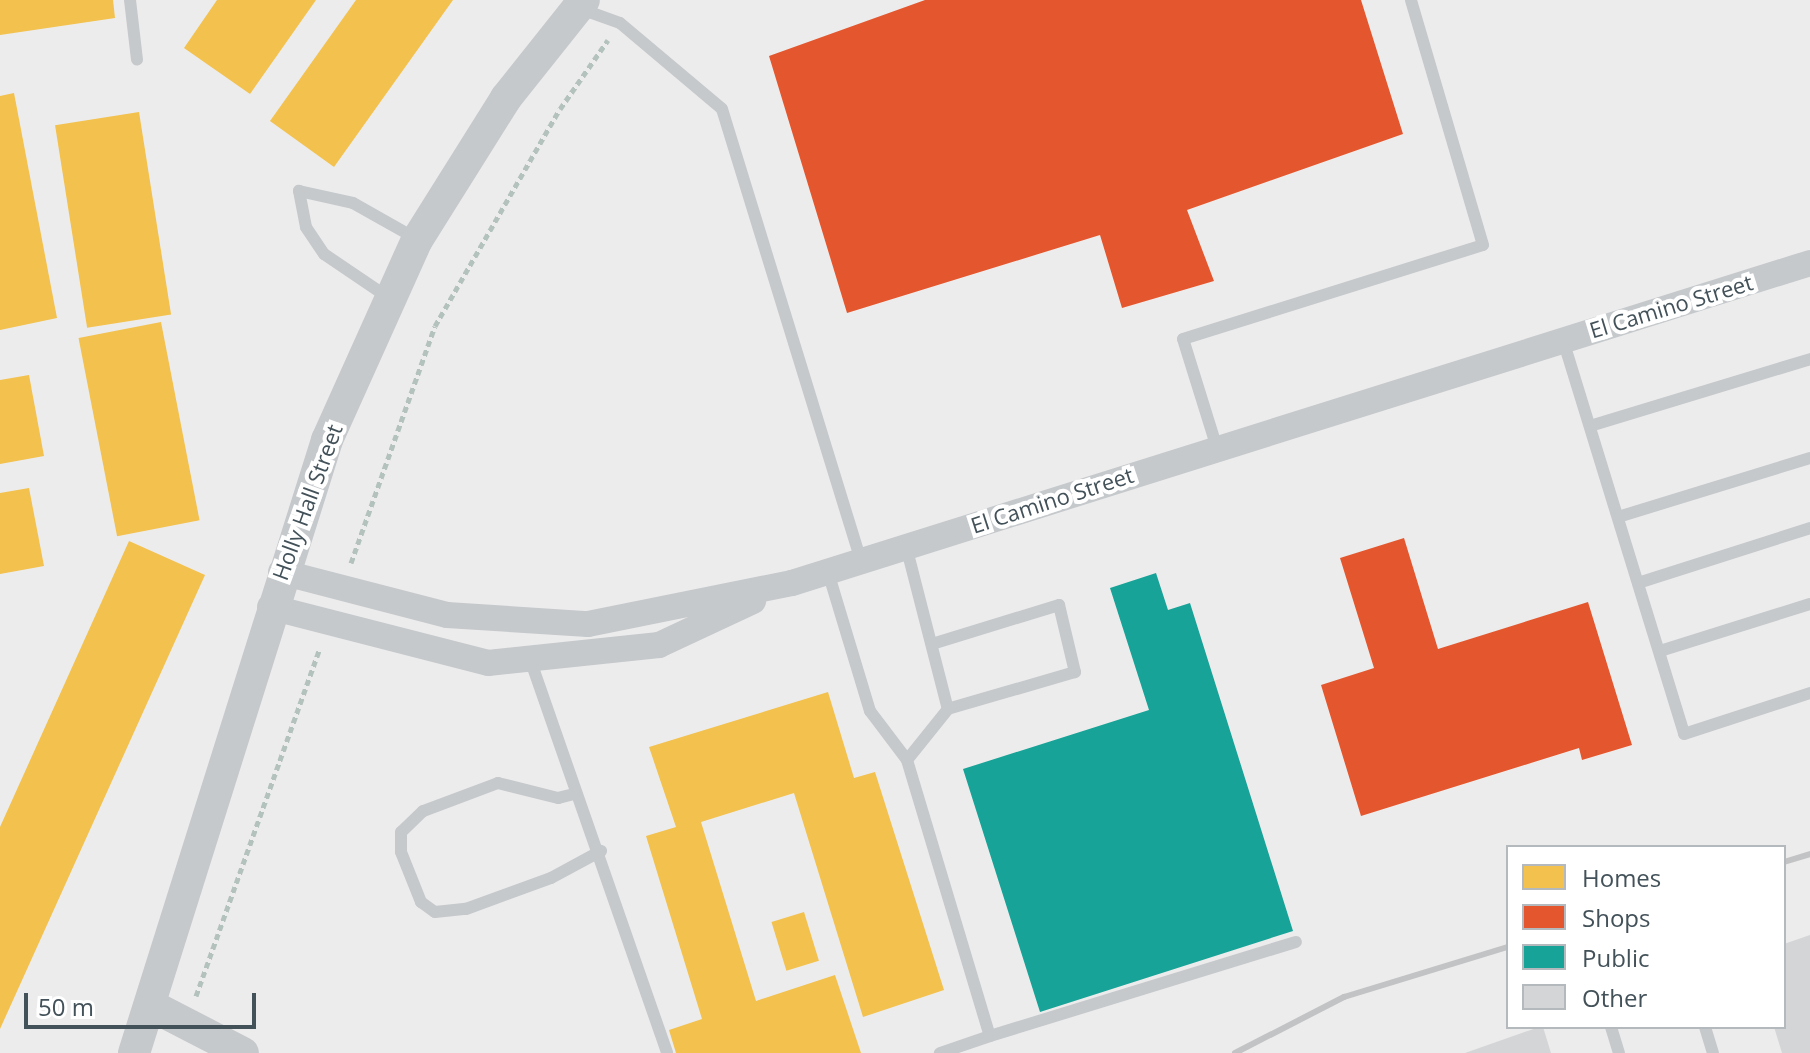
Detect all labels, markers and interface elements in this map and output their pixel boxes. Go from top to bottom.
street label: El Camino Street [1586,269,1756,343]
street label: Holly Hall Street [267,420,347,584]
street label: El Camino Street [967,461,1137,539]
legend [1506,845,1786,1029]
text: Homes [1582,861,1661,894]
text: Shops [1582,901,1650,934]
text: Public [1582,941,1649,974]
scale bar [28,977,260,1027]
text: Other [1582,981,1647,1014]
text: 50 m [38,990,94,1023]

